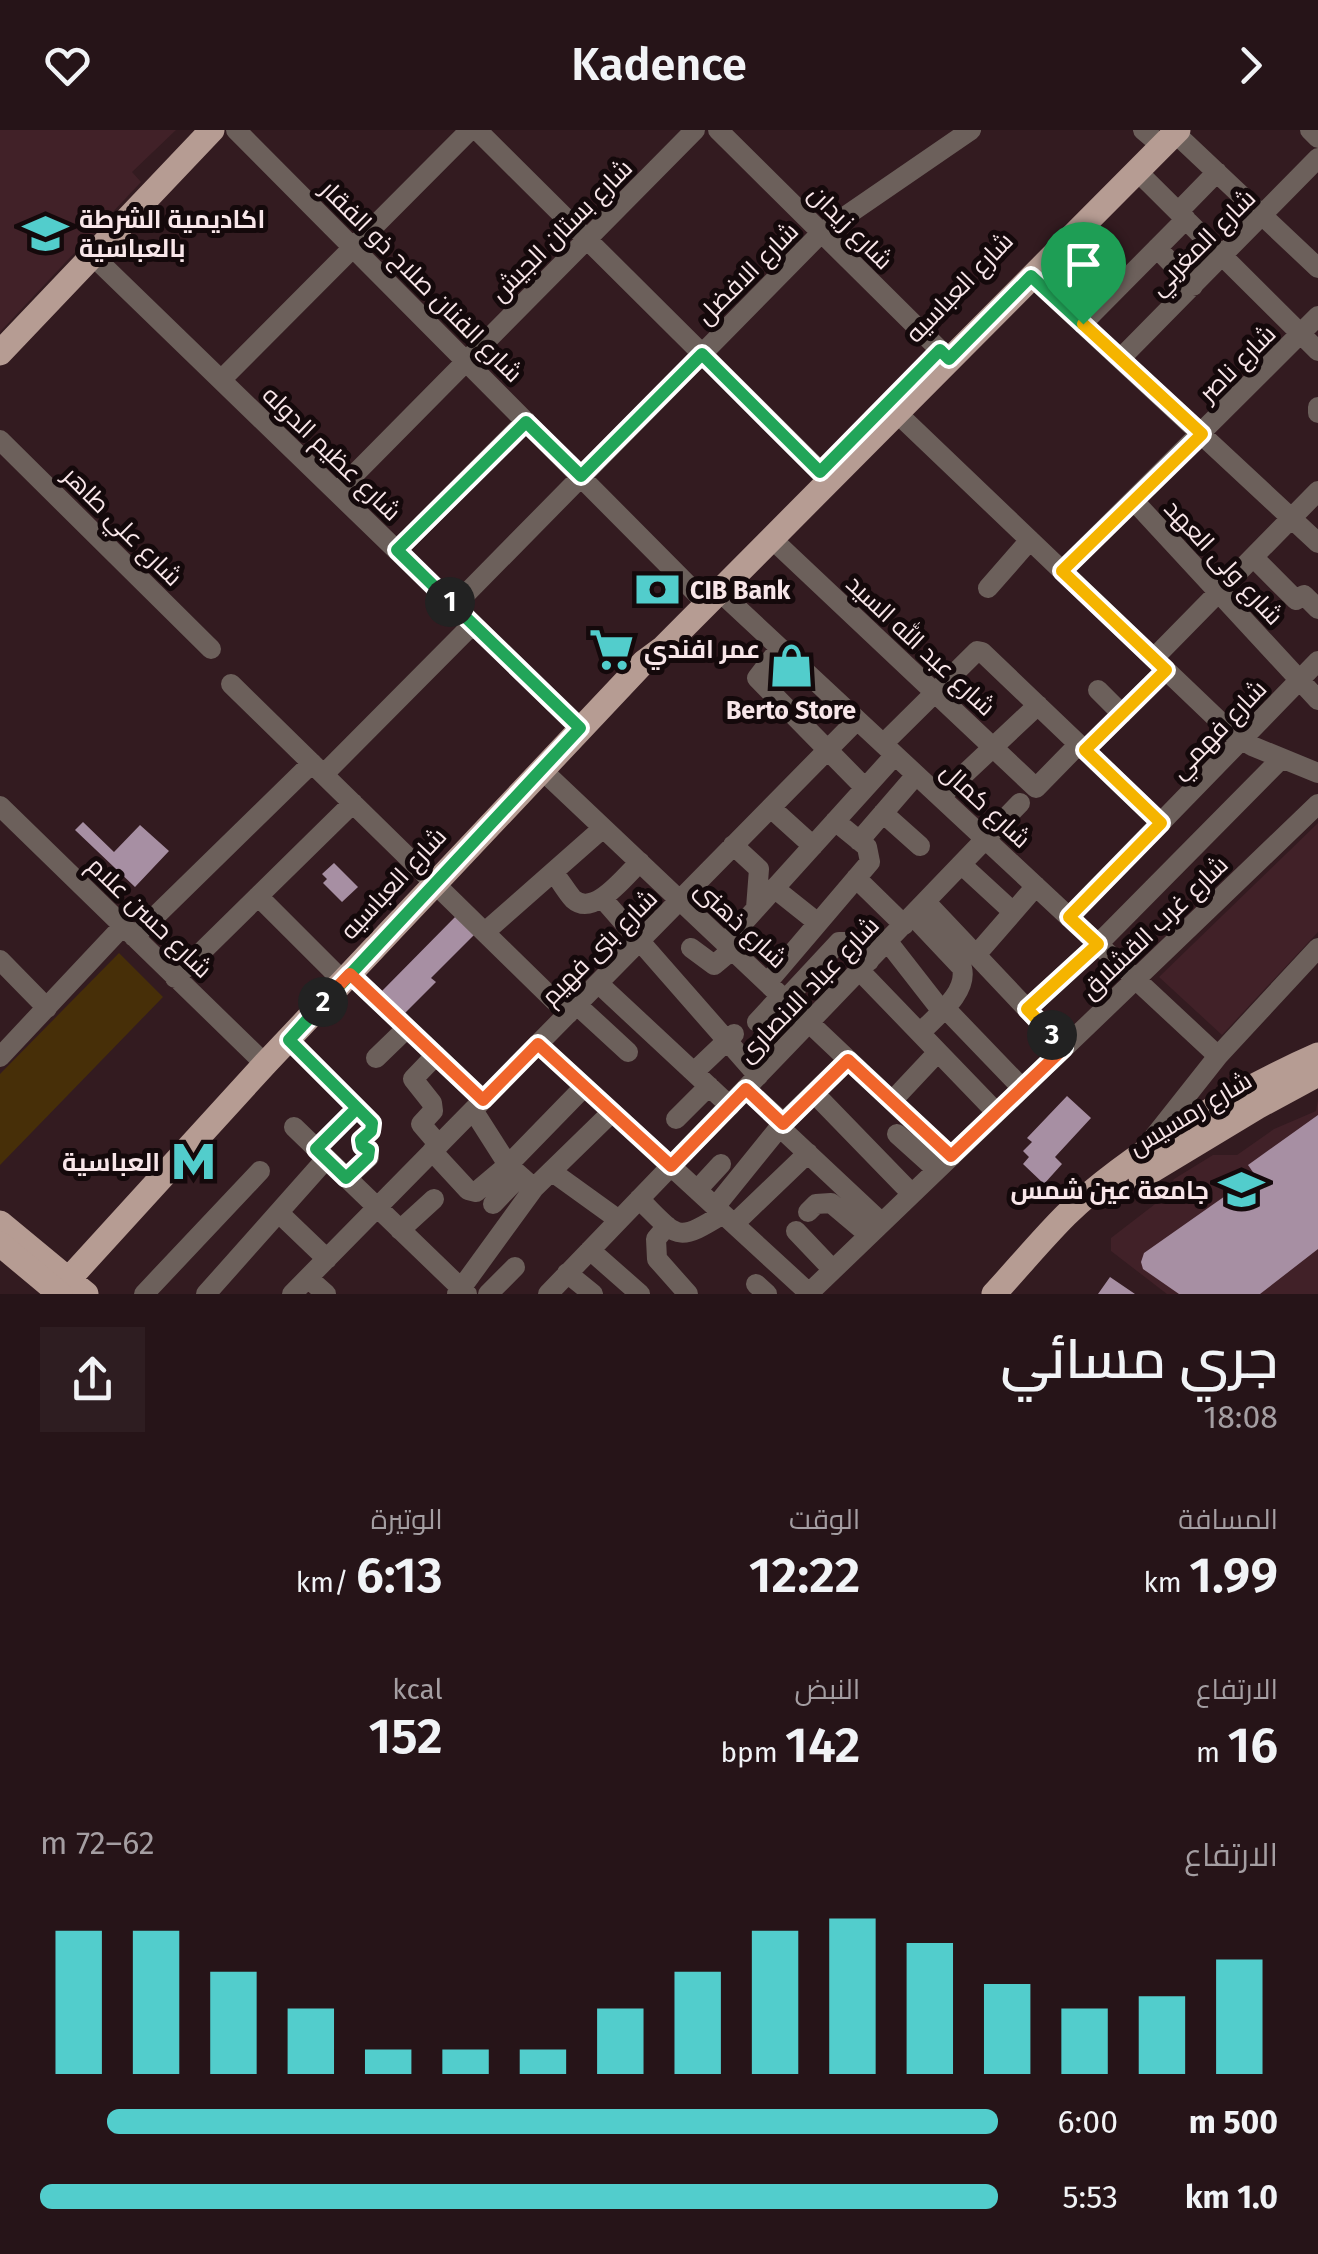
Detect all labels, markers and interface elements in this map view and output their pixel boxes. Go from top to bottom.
icon: heart [40,38,95,93]
text: Kadence [571,38,747,92]
icon: forward [1223,38,1278,93]
street label: شارع بستان الجيش [484,153,640,309]
street label: شارع الفنان صلاح ذو الفقار [312,173,528,389]
street label: شارع زيدان [801,179,899,277]
street label: شارع المغربي [1143,183,1265,305]
place label: اكاديمية الشرطة بالعباسية [79,205,265,264]
school or university icon: اكاديمية الشرطة بالعباسية [22,209,70,257]
street label: شارع الافضل [690,216,806,332]
pin [1041,222,1126,325]
street label: شارع العباسيه [900,226,1020,350]
icon: arrive [1056,237,1111,292]
street label: شارع ناصر [1192,319,1283,410]
street label: شارع عظيم الدوله [254,380,407,529]
street label: شارع علي طاهر [52,459,188,595]
street label: شارع ولى العهد [1157,494,1289,632]
bank icon: CIB Bank [633,566,681,614]
street label: شارع عبد الله السيد [839,568,1002,723]
place label: CIB Bank [690,576,792,606]
pin: 1 [425,577,475,627]
text: 1 [444,585,457,618]
supermarket icon: عمر افندي [587,625,635,673]
place label: عمر افندي [644,635,761,670]
shop icon: Berto Store [767,642,815,690]
street label: شارع فهمي [1164,674,1276,788]
place label: Berto Store [726,696,856,726]
street label: شارع كمال [934,757,1036,855]
street label: شارع العباسيه [334,822,454,946]
street label: شارع غرب القشلاق [1075,850,1235,1006]
street label: شارع حسن علام [79,851,218,986]
street label: شارع ذهنى [687,875,793,976]
street label: شارع بنى فهيم [535,883,665,1013]
street label: شارع عباد الانصارى [732,911,886,1069]
pin: 2 [298,977,348,1027]
text: 2 [316,985,330,1018]
pin: 3 [1027,1010,1077,1060]
text: 3 [1045,1018,1059,1051]
street label: شارع رمسيس [1124,1066,1258,1163]
metro station icon: العباسية [169,1138,217,1186]
place label: العباسية [62,1148,160,1178]
school or university icon: جامعة عين شمس [1218,1166,1266,1214]
place label: جامعة عين شمس [1010,1176,1209,1206]
button: share [40,1327,145,1432]
text: جري مسائي [1000,1327,1278,1393]
text: 18:08 [1203,1398,1278,1436]
text: الوتيرة [371,1503,443,1536]
text: الوقت [789,1503,860,1536]
text: المسافة [1178,1503,1278,1536]
text: 6:13 [356,1545,443,1605]
text: 12:22 [749,1545,860,1605]
text: 1.99 [1189,1545,1278,1605]
text: /km [296,1566,356,1599]
text: km [1143,1566,1189,1599]
text: kcal [392,1673,443,1706]
text: النبض [794,1673,860,1706]
text: الارتفاع [1196,1673,1278,1706]
text: 152 [369,1706,443,1766]
text: 142 [785,1715,860,1775]
text: 16 [1227,1715,1278,1775]
text: bpm [720,1736,785,1769]
text: m [1196,1736,1227,1769]
text: 62–72 m [40,1824,155,1862]
text: الارتفاع [1184,1836,1278,1874]
text: 6:00 [1058,2103,1118,2141]
text: 500 m [1189,2103,1278,2141]
text: 5:53 [1062,2178,1118,2216]
text: 1.0 km [1185,2178,1278,2216]

